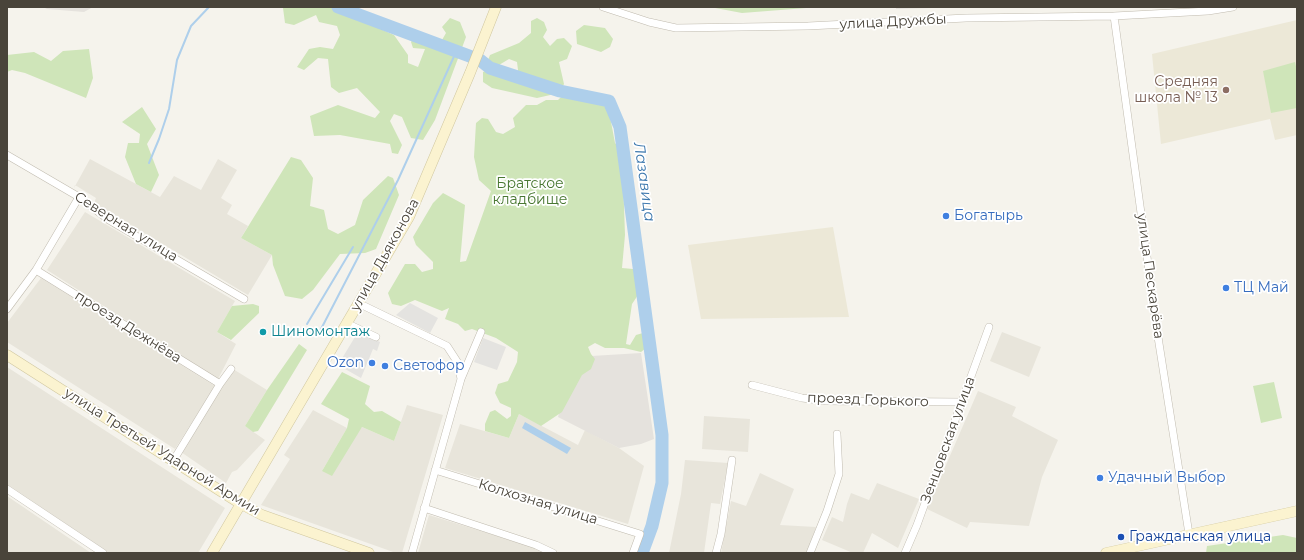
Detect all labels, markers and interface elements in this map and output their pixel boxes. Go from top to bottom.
street label: улица Дружбы [839,11,947,33]
place label: Средняя школа № 13 [1134,74,1218,106]
marker: Средняя школа № 13 [1221,85,1231,95]
water label: Лазавица [630,141,658,223]
park label: Братское кладбище [493,176,567,208]
street label: Северная улица [71,188,181,266]
street label: улица Дьяконова [347,196,423,314]
place label: Богатырь [954,208,1023,224]
marker: Богатырь [941,211,951,221]
street label: улица Пескарёва [1133,212,1167,340]
place label: ТЦ Май [1234,280,1289,296]
marker: ТЦ Май [1221,283,1231,293]
street label: проезд Дежнёва [72,287,184,367]
place label: Шиномонтаж [271,324,370,340]
marker: Шиномонтаж [258,327,268,337]
place label: Ozon [327,355,364,371]
marker: Ozon [367,358,377,368]
place label: Светофор [393,358,465,374]
marker: Светофор [380,361,390,371]
street label: Зенцовская улица [917,374,979,506]
street label: улица Третьей Ударной Армии [61,385,263,519]
street label: проезд Горького [807,389,929,411]
place label: Удачный Выбор [1108,470,1226,486]
marker: Удачный Выбор [1095,473,1105,483]
street label: Колхозная улица [476,476,600,528]
place label: Гражданская улица [1129,529,1271,545]
marker: Гражданская улица [1116,532,1126,542]

